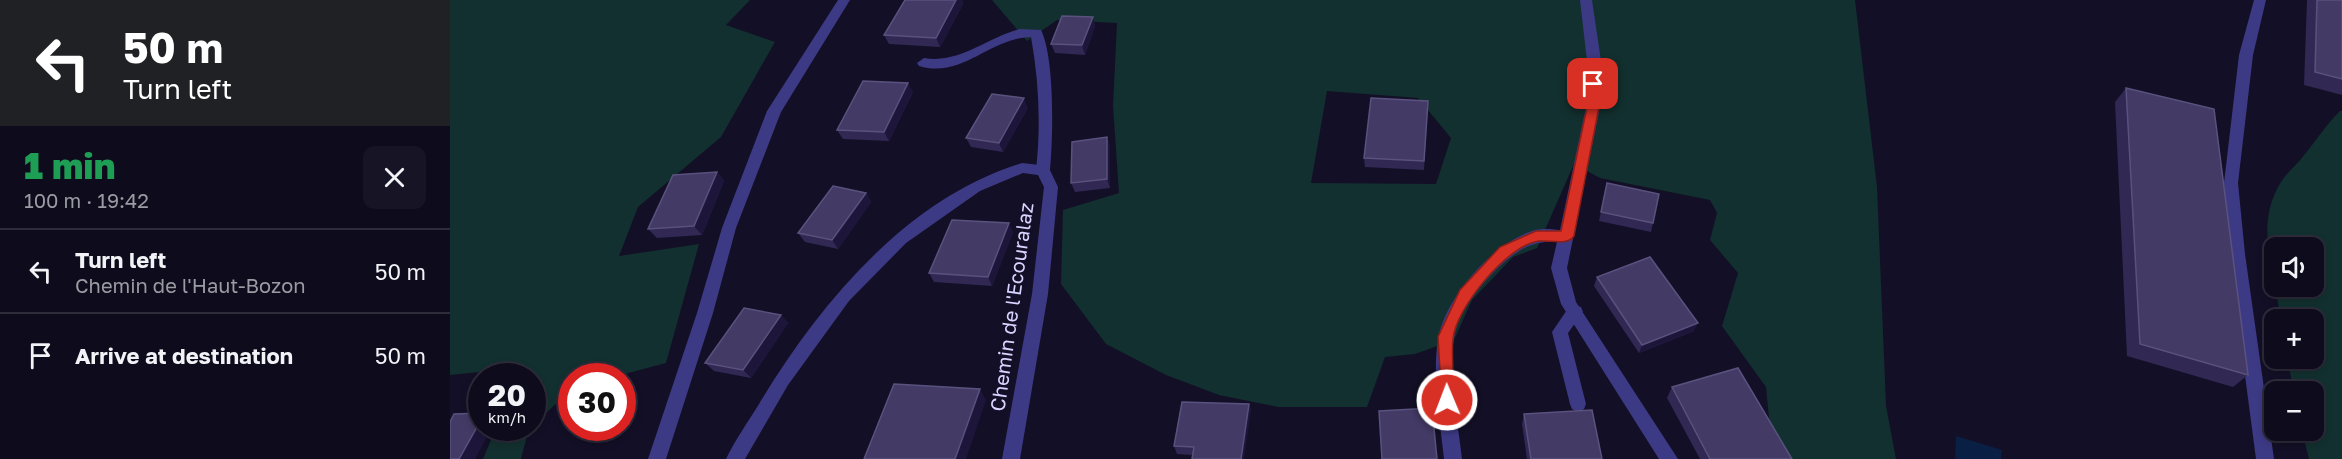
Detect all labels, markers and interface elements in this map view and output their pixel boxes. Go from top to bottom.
text: 50 m [123,22,223,72]
icon: left [24,24,102,102]
pin [1567,58,1618,109]
icon: arrive [1576,67,1609,100]
text: Turn left [123,73,232,105]
text: 1 min [24,144,115,187]
button: close [363,146,426,209]
text: 100 m · 19:42 [24,188,149,212]
street label: Chemin de l'Ecouralaz [984,201,1038,413]
map controls [2264,237,2324,441]
button: sound [2264,237,2324,297]
text: Turn left [75,246,166,273]
icon: left [24,255,57,288]
text: 50 m [375,258,426,285]
text: Chemin de l'Haut-Bozon [75,273,305,297]
button: + [2264,309,2324,369]
icon: arrive [24,339,57,372]
text: Arrive at destination [75,342,293,369]
text: 50 m [375,342,426,369]
speed limit sign: 30 [558,363,636,441]
position arrow [1415,368,1479,432]
text: 20 [488,377,526,413]
button: − [2264,381,2324,441]
text: km/h [488,408,526,426]

